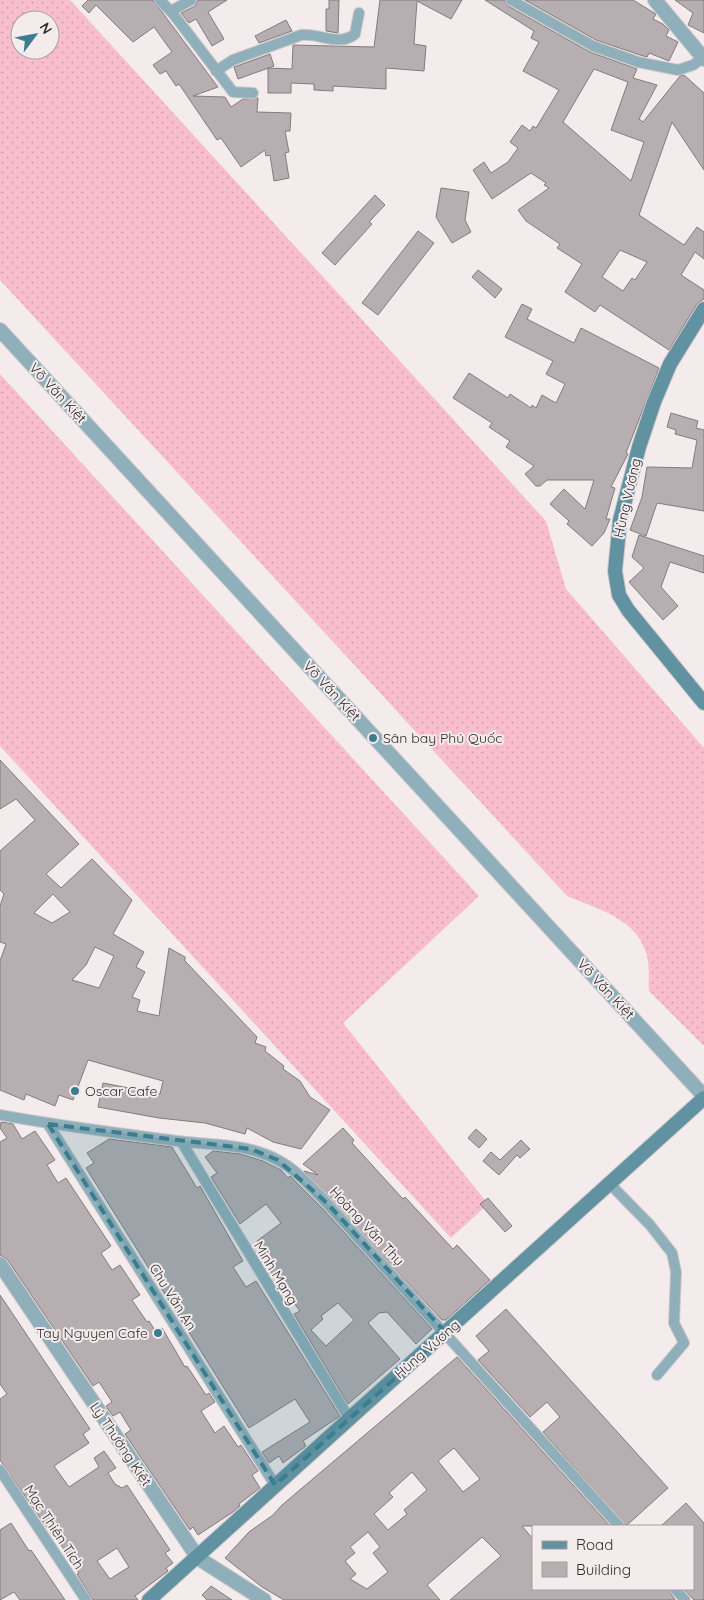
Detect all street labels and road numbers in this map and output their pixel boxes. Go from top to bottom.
street label: Võ Văn Kiệt [25,359,91,427]
street label: Hùng Vương [609,456,645,540]
street label: Võ Văn Kiệt [299,657,365,725]
street label: Võ Văn Kiệt [573,955,639,1023]
street label: Hoàng Văn Thụ [326,1183,408,1269]
street label: Minh Mạng [250,1238,302,1308]
street label: Chu Văn An [145,1260,201,1334]
street label: Hùng Vương [390,1316,464,1382]
street label: Lý Thường Kiệt [86,1399,156,1490]
street label: Mạc Thiên Tích [20,1481,88,1573]

